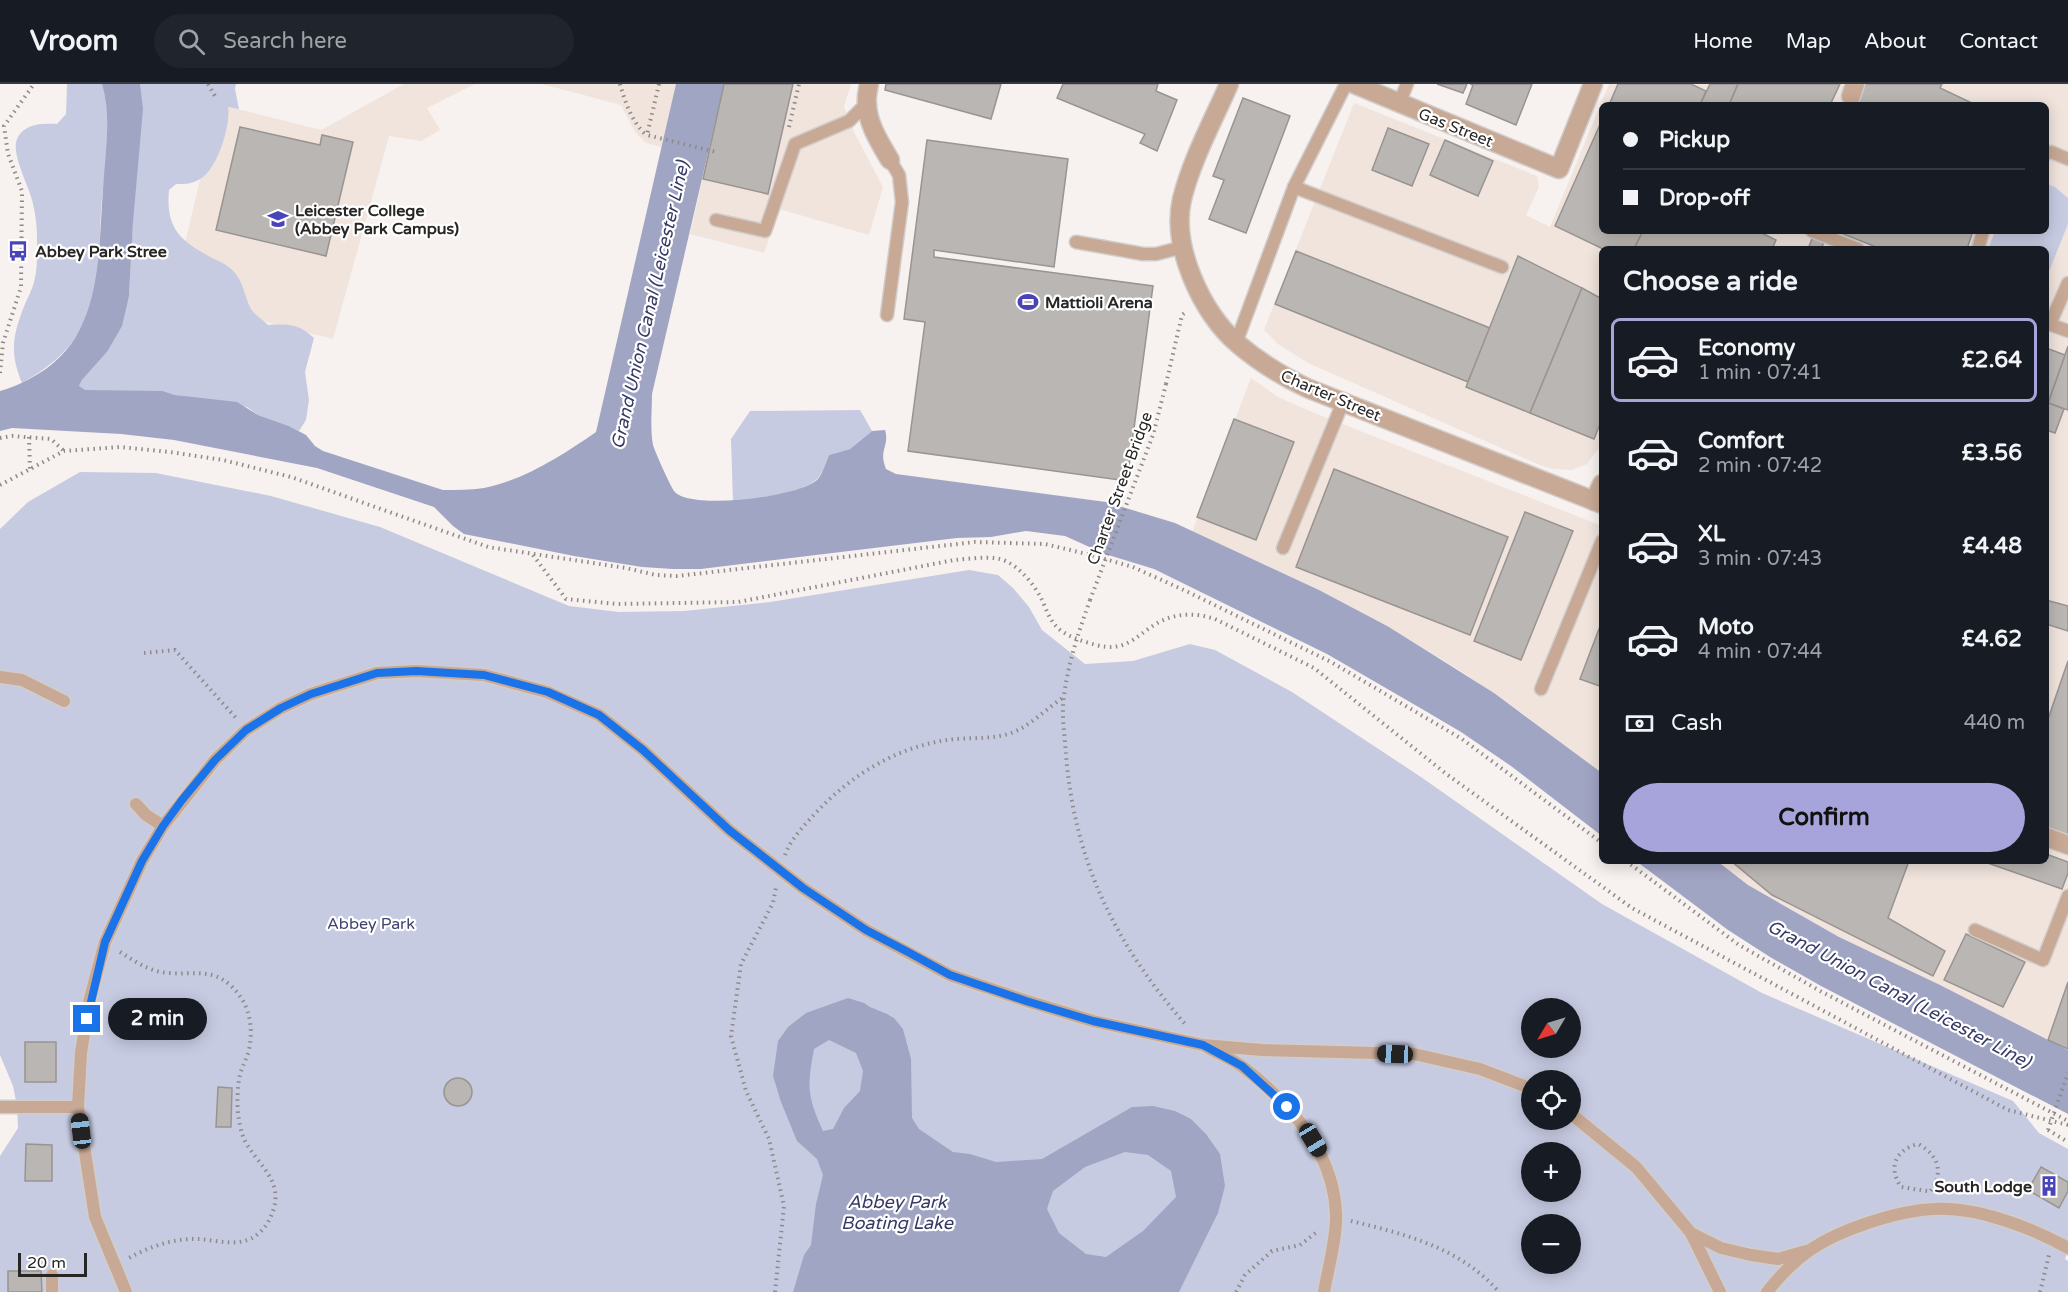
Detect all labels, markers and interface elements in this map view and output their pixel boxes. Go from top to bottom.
search box [154,14,574,68]
text: Vroom [30,24,118,58]
icon: search [175,25,208,58]
text: Search here [223,28,347,54]
text: Home [1693,29,1753,54]
text: Map [1786,29,1831,54]
text: About [1864,29,1926,54]
text: Contact [1959,29,2038,54]
street label: Gas Street [1415,104,1496,152]
text: Pickup [1659,127,1730,153]
water label: Grand Union Canal (Leicester Line) [606,158,694,451]
text: Drop-off [1659,185,1750,211]
place label: Leicester College (Abbey Park Campus) [295,201,459,239]
school or university icon: Leicester College (Abbey Park Campus) [266,207,290,231]
bus stop icon: Abbey Park Stree [6,239,30,263]
place label: Abbey Park Stree [35,242,167,262]
text: Choose a ride [1623,265,1798,298]
sports icon: Mattioli Arena [1016,290,1040,314]
place label: Mattioli Arena [1045,293,1153,313]
icon: car [1626,333,1680,387]
text: Economy [1698,335,1795,361]
text: £2.64 [1962,347,2022,373]
text: 1 min · 07:41 [1698,361,1822,385]
street label: Charter Street [1277,366,1384,426]
street label: Charter Street Bridge [1083,409,1157,568]
icon: car [1626,426,1680,480]
text: Comfort [1698,428,1784,454]
text: £3.56 [1962,440,2022,466]
text: 2 min · 07:42 [1698,454,1822,478]
icon: car [1626,519,1680,573]
text: XL [1698,521,1725,547]
text: £4.48 [1962,533,2022,559]
text: 3 min · 07:43 [1698,547,1822,571]
icon: car [1626,612,1680,666]
text: Moto [1698,614,1754,640]
text: £4.62 [1962,626,2022,652]
text: 4 min · 07:44 [1698,640,1822,664]
icon: cash [1623,707,1656,740]
text: Cash [1671,710,1723,736]
text: 440 m [1964,711,2025,735]
button: Confirm [1623,783,2025,852]
park label: Abbey Park [327,914,415,934]
water label: Grand Union Canal (Leicester Line) [1764,915,2036,1074]
callout: 2 min [108,998,207,1040]
north arrow [1521,998,1581,1058]
map controls [1521,998,1581,1274]
route end [73,1005,100,1032]
text: 2 min [131,1007,184,1031]
car [1377,1044,1413,1064]
button: locate [1521,1070,1581,1130]
route start [1273,1093,1300,1120]
car [70,1112,92,1150]
car [1296,1120,1330,1160]
button: + [1521,1142,1581,1202]
building icon: South Lodge [2037,1174,2061,1198]
place label: South Lodge [1934,1177,2032,1197]
water label: Abbey Park Boating Lake [841,1191,954,1234]
button: − [1521,1214,1581,1274]
scale bar [18,1250,87,1278]
text: 20 m [27,1253,66,1273]

